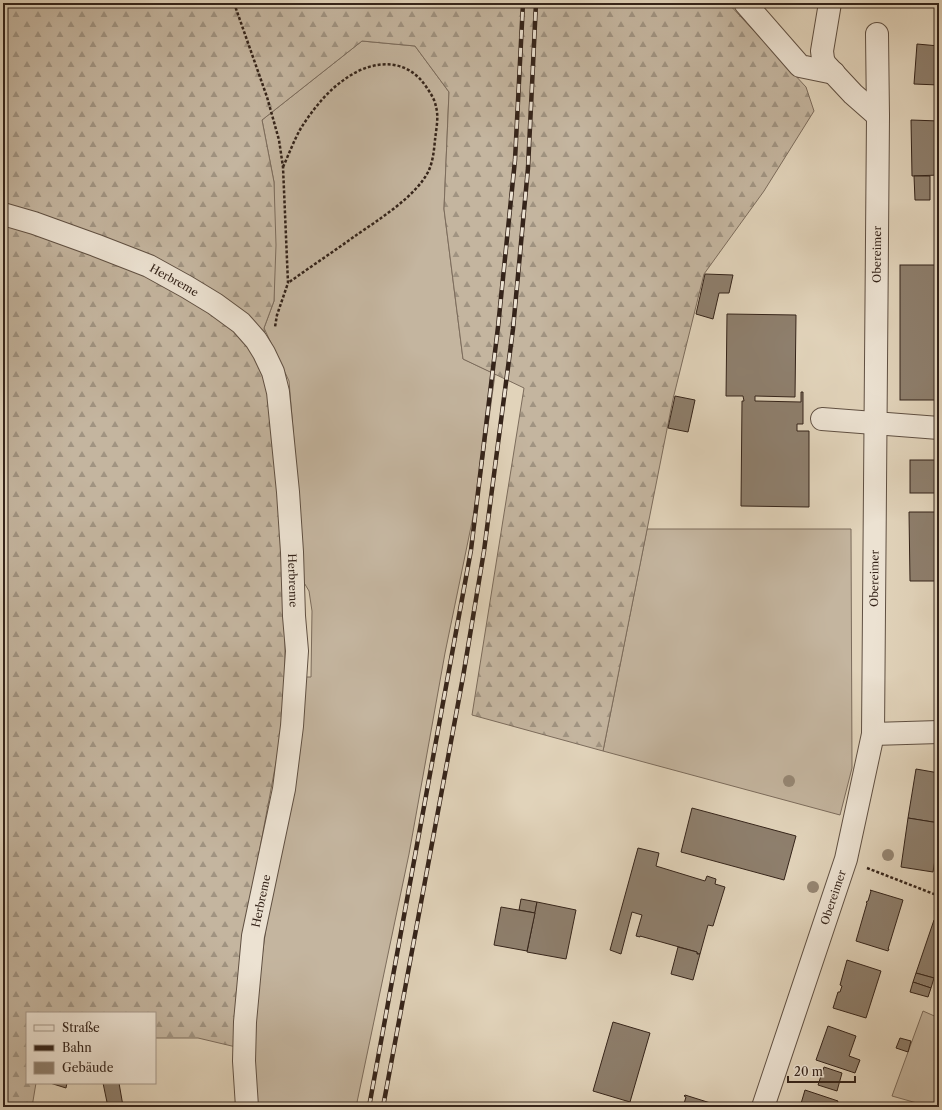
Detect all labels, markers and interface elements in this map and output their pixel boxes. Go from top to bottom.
street label: Obereimer [870,225,884,283]
street label: Herbreme [147,261,201,299]
street label: Obereimer [867,549,881,607]
street label: Herbreme [285,553,301,607]
street label: Obereimer [817,868,849,927]
street label: Herbreme [249,873,273,929]
legend [26,1012,156,1084]
text: Straße [62,1020,100,1035]
text: Bahn [62,1040,92,1055]
scale bar [788,1058,855,1084]
text: Gebäude [62,1060,114,1075]
text: 20 m [794,1064,823,1079]

